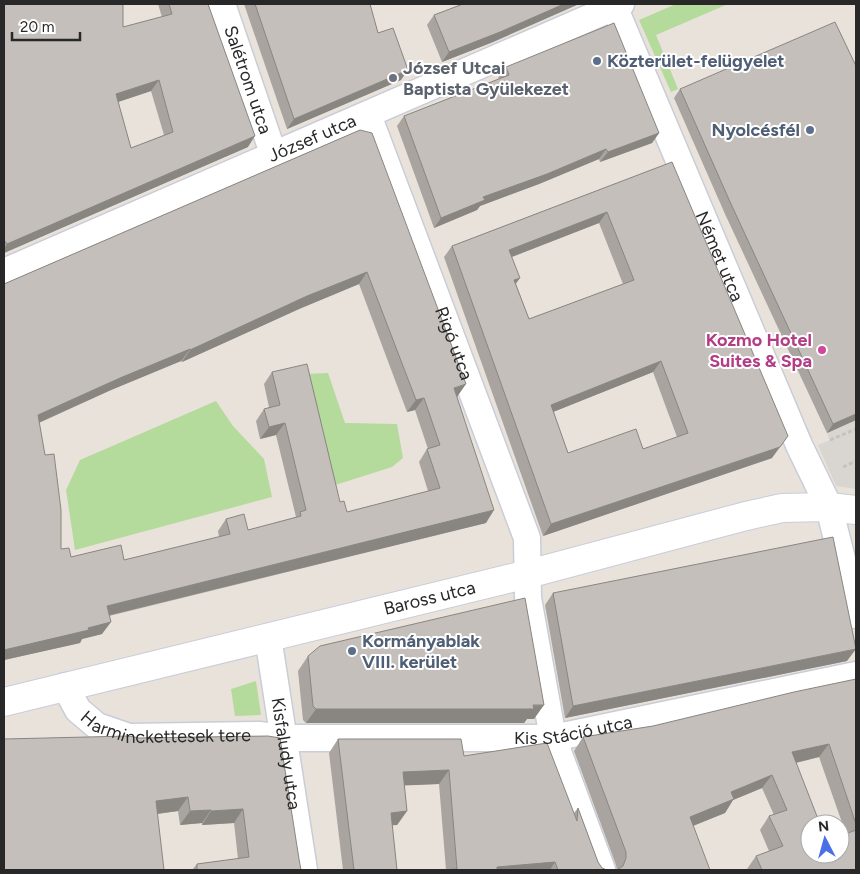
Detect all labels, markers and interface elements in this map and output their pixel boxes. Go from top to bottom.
scale bar [12,10,80,42]
text: 20 m [20,18,54,36]
street label: Salétrom utca [219,23,277,137]
place label: Közterület-felügyelet [607,50,785,72]
marker: Közterület-felügyelet [591,55,603,67]
place label: József Utcai Baptista Gyülekezet [403,57,569,100]
marker: József Utcai Baptista Gyülekezet [387,72,399,84]
street label: József utca [265,109,360,167]
place label: Nyolcésfél [712,119,800,141]
marker: Nyolcésfél [804,124,816,136]
street label: Német utca [691,208,748,305]
street label: Rigó utca [430,304,478,383]
place label: Kozmo Hotel Suites & Spa [706,329,812,372]
marker: Kozmo Hotel Suites & Spa [816,344,828,356]
street label: Baross utca [381,576,478,620]
place label: Kormányablak VIII. kerület [362,630,480,673]
marker: Kormányablak VIII. kerület [346,645,358,657]
street label: Kisfaludy utca [266,696,306,811]
street label: Harminckettesek tere [76,706,251,748]
street label: Kis Stáció utca [514,711,634,749]
north arrow [800,814,850,864]
text: N [817,818,830,836]

